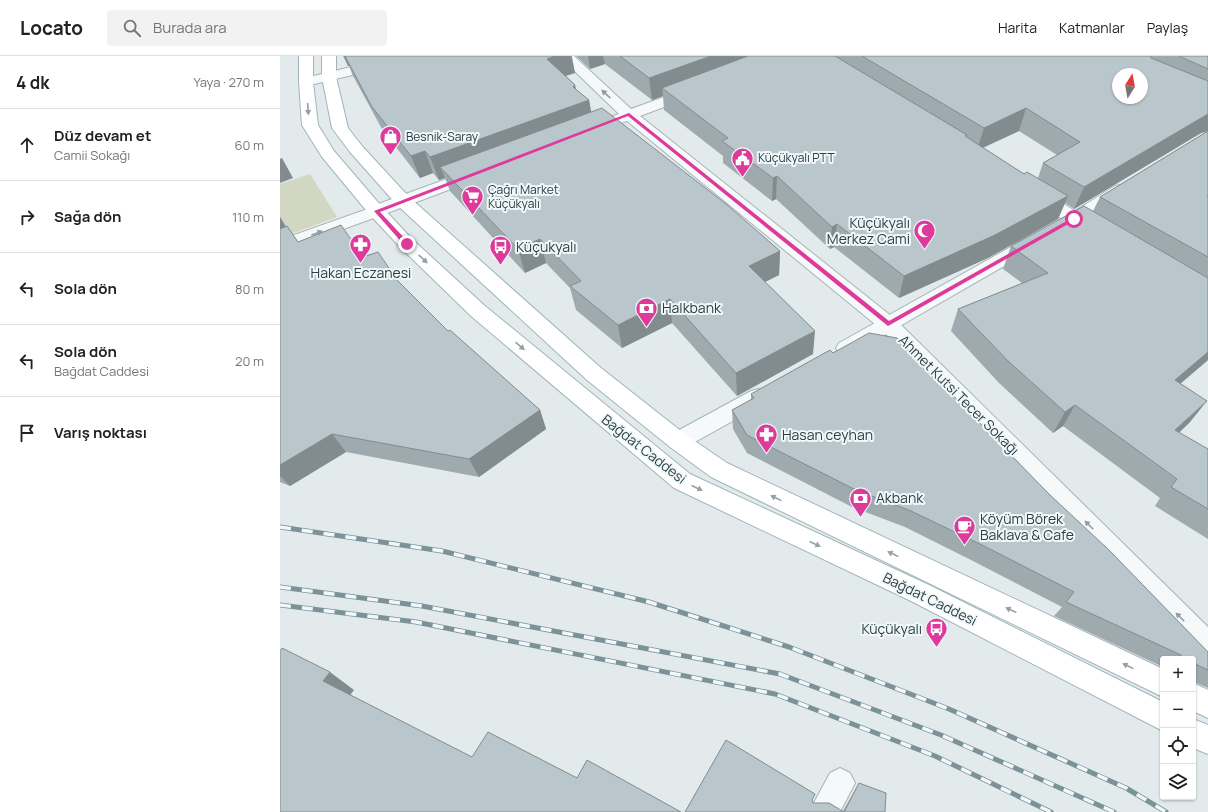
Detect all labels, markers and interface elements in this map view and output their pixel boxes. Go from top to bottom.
search box [107,10,387,46]
text: Locato [20,15,83,41]
icon: search [121,17,143,39]
text: Burada ara [153,17,227,38]
text: Harita [998,18,1037,37]
text: Katmanlar [1059,18,1125,37]
text: Paylaş [1147,18,1188,37]
north arrow [1112,68,1148,104]
text: 4 dk [16,71,49,94]
text: Yaya · 270 m [194,73,264,91]
one-way arrow [601,89,611,98]
one-way arrow [305,103,312,115]
shop icon: Besnik-Saray [377,124,403,157]
text: Düz devam et [54,125,151,146]
place label: Besnik-Saray [406,128,479,145]
icon: ahead [16,134,38,156]
text: 60 m [234,136,264,154]
public building icon: Küçükyalı PTT [729,145,755,178]
text: Camii Sokağı [54,146,130,164]
place label: Küçükyalı PTT [758,149,835,166]
place label: Çağrı Market Küçükyalı [488,181,559,212]
supermarket icon: Çağrı Market Küçükyalı [460,184,486,217]
icon: right [16,206,38,228]
text: Sağa dön [54,206,121,227]
text: 110 m [232,208,264,226]
route start [1065,210,1083,228]
place label: Küçükyalı Merkez Cami [827,213,910,248]
mosque icon: Küçükyalı Merkez Cami [912,218,938,251]
one-way arrow [311,229,323,235]
pharmacy icon: Hakan Eczanesi [348,232,374,265]
bus stop icon: Küçukyalı [487,234,513,267]
route end [398,235,416,253]
place label: Küçukyalı [516,237,577,256]
one-way arrow [418,255,428,264]
place label: Hakan Eczanesi [311,263,411,282]
icon: left [16,278,38,300]
text: Sola dön [54,278,117,299]
text: 80 m [235,280,264,298]
bank icon: Halkbank [633,295,659,328]
place label: Halkbank [662,298,722,317]
street label: Ahmet Kutsi Tecer Sokağı [895,330,1024,459]
text: Sola dön [54,341,117,362]
one-way arrow [514,342,525,351]
icon: left [16,350,38,372]
text: 20 m [235,352,264,370]
text: Bağdat Caddesi [54,362,149,380]
street label: Bağdat Caddesi [598,410,690,488]
icon: arrive [16,422,38,444]
text: Varış noktası [54,422,147,443]
pharmacy icon: Hasan ceyhan [753,422,779,455]
place label: Hasan ceyhan [782,425,873,444]
one-way arrow [691,485,703,492]
bank icon: Akbank [848,485,874,518]
place label: Akbank [876,488,924,507]
one-way arrow [770,495,782,501]
place label: Köyüm Börek Baklava & Cafe [980,509,1074,544]
cafe icon: Köyüm Börek Baklava & Cafe [951,514,977,547]
one-way arrow [1084,520,1094,530]
one-way arrow [809,541,821,547]
one-way arrow [888,551,899,557]
street label: Bağdat Caddesi [880,568,980,630]
one-way arrow [1005,607,1016,613]
one-way arrow [1176,612,1185,622]
bus stop icon: Küçükyalı [924,616,950,649]
place label: Küçükyalı [861,619,922,638]
map controls [1160,656,1196,800]
button: + [1160,656,1196,692]
one-way arrow [1122,663,1134,669]
button: − [1160,692,1196,728]
button: locate [1160,728,1196,764]
button: layers [1160,764,1196,800]

